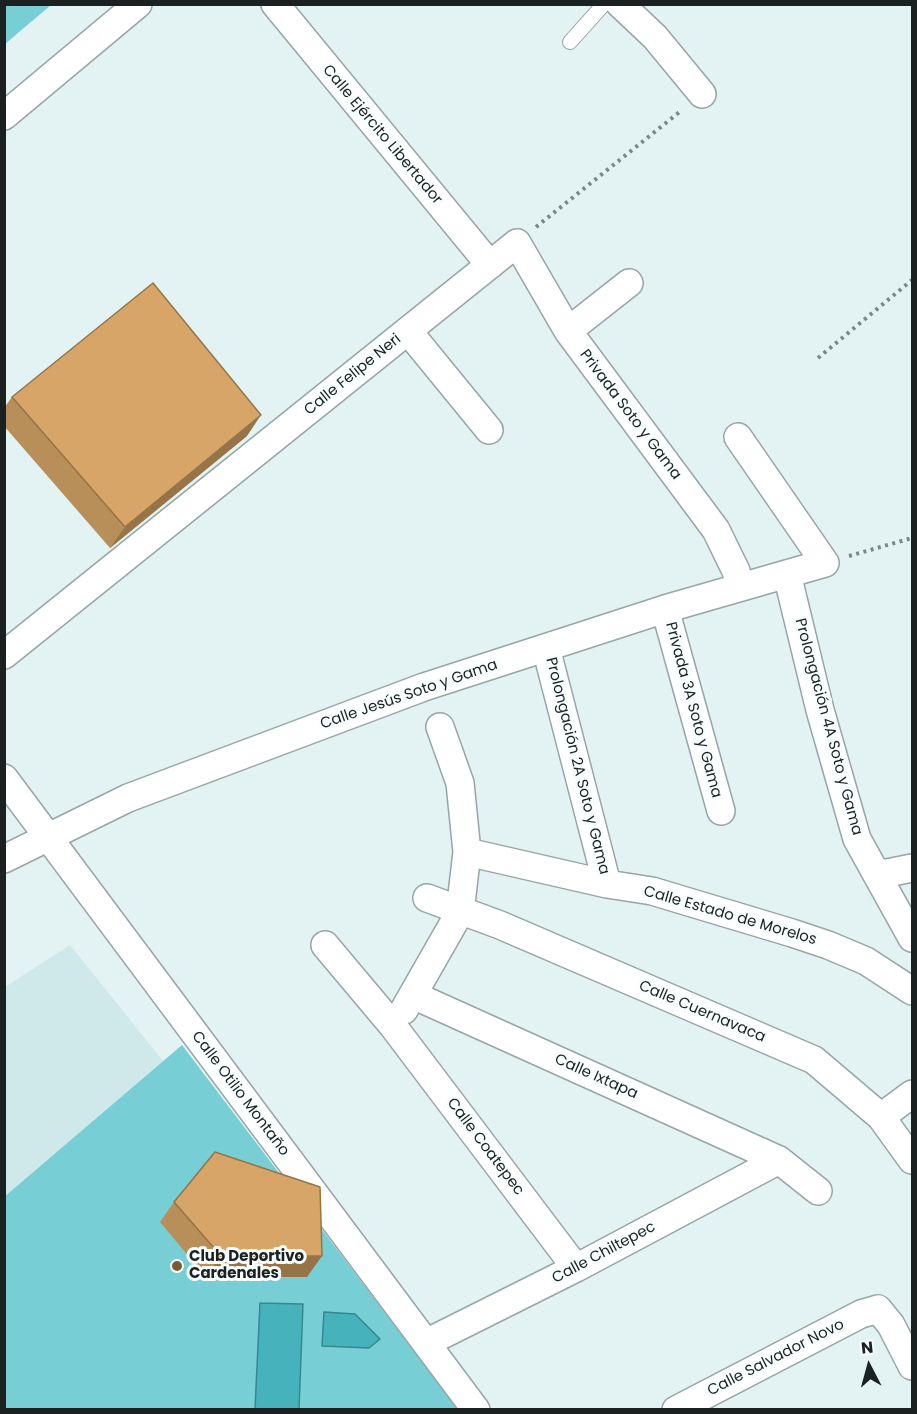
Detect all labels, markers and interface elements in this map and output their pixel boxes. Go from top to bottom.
street label: Calle Ejército Libertador [318,62,446,208]
street label: Calle Felipe Neri [301,330,405,420]
street label: Privada Soto y Gama [575,346,685,484]
street label: Prolongación 4A Soto y Gama [790,617,866,837]
street label: Privada 3A Soto y Gama [661,620,725,800]
street label: Calle Jesús Soto y Gama [318,656,500,734]
street label: Prolongación 2A Soto y Gama [541,656,613,876]
street label: Calle Estado de Morelos [641,883,819,949]
street label: Calle Cuernavaca [636,977,768,1047]
street label: Calle Otilio Montaño [187,1028,293,1160]
street label: Calle Ixtapa [552,1051,640,1103]
street label: Calle Coatepec [443,1095,527,1199]
street label: Calle Chiltepec [549,1218,659,1288]
place label: Club Deportivo Cardenales [189,1248,304,1283]
marker: Club Deportivo Cardenales [170,1259,184,1273]
street label: Calle Salvador Novo [705,1316,847,1400]
north arrow [839,1336,899,1396]
text: N [860,1336,874,1360]

